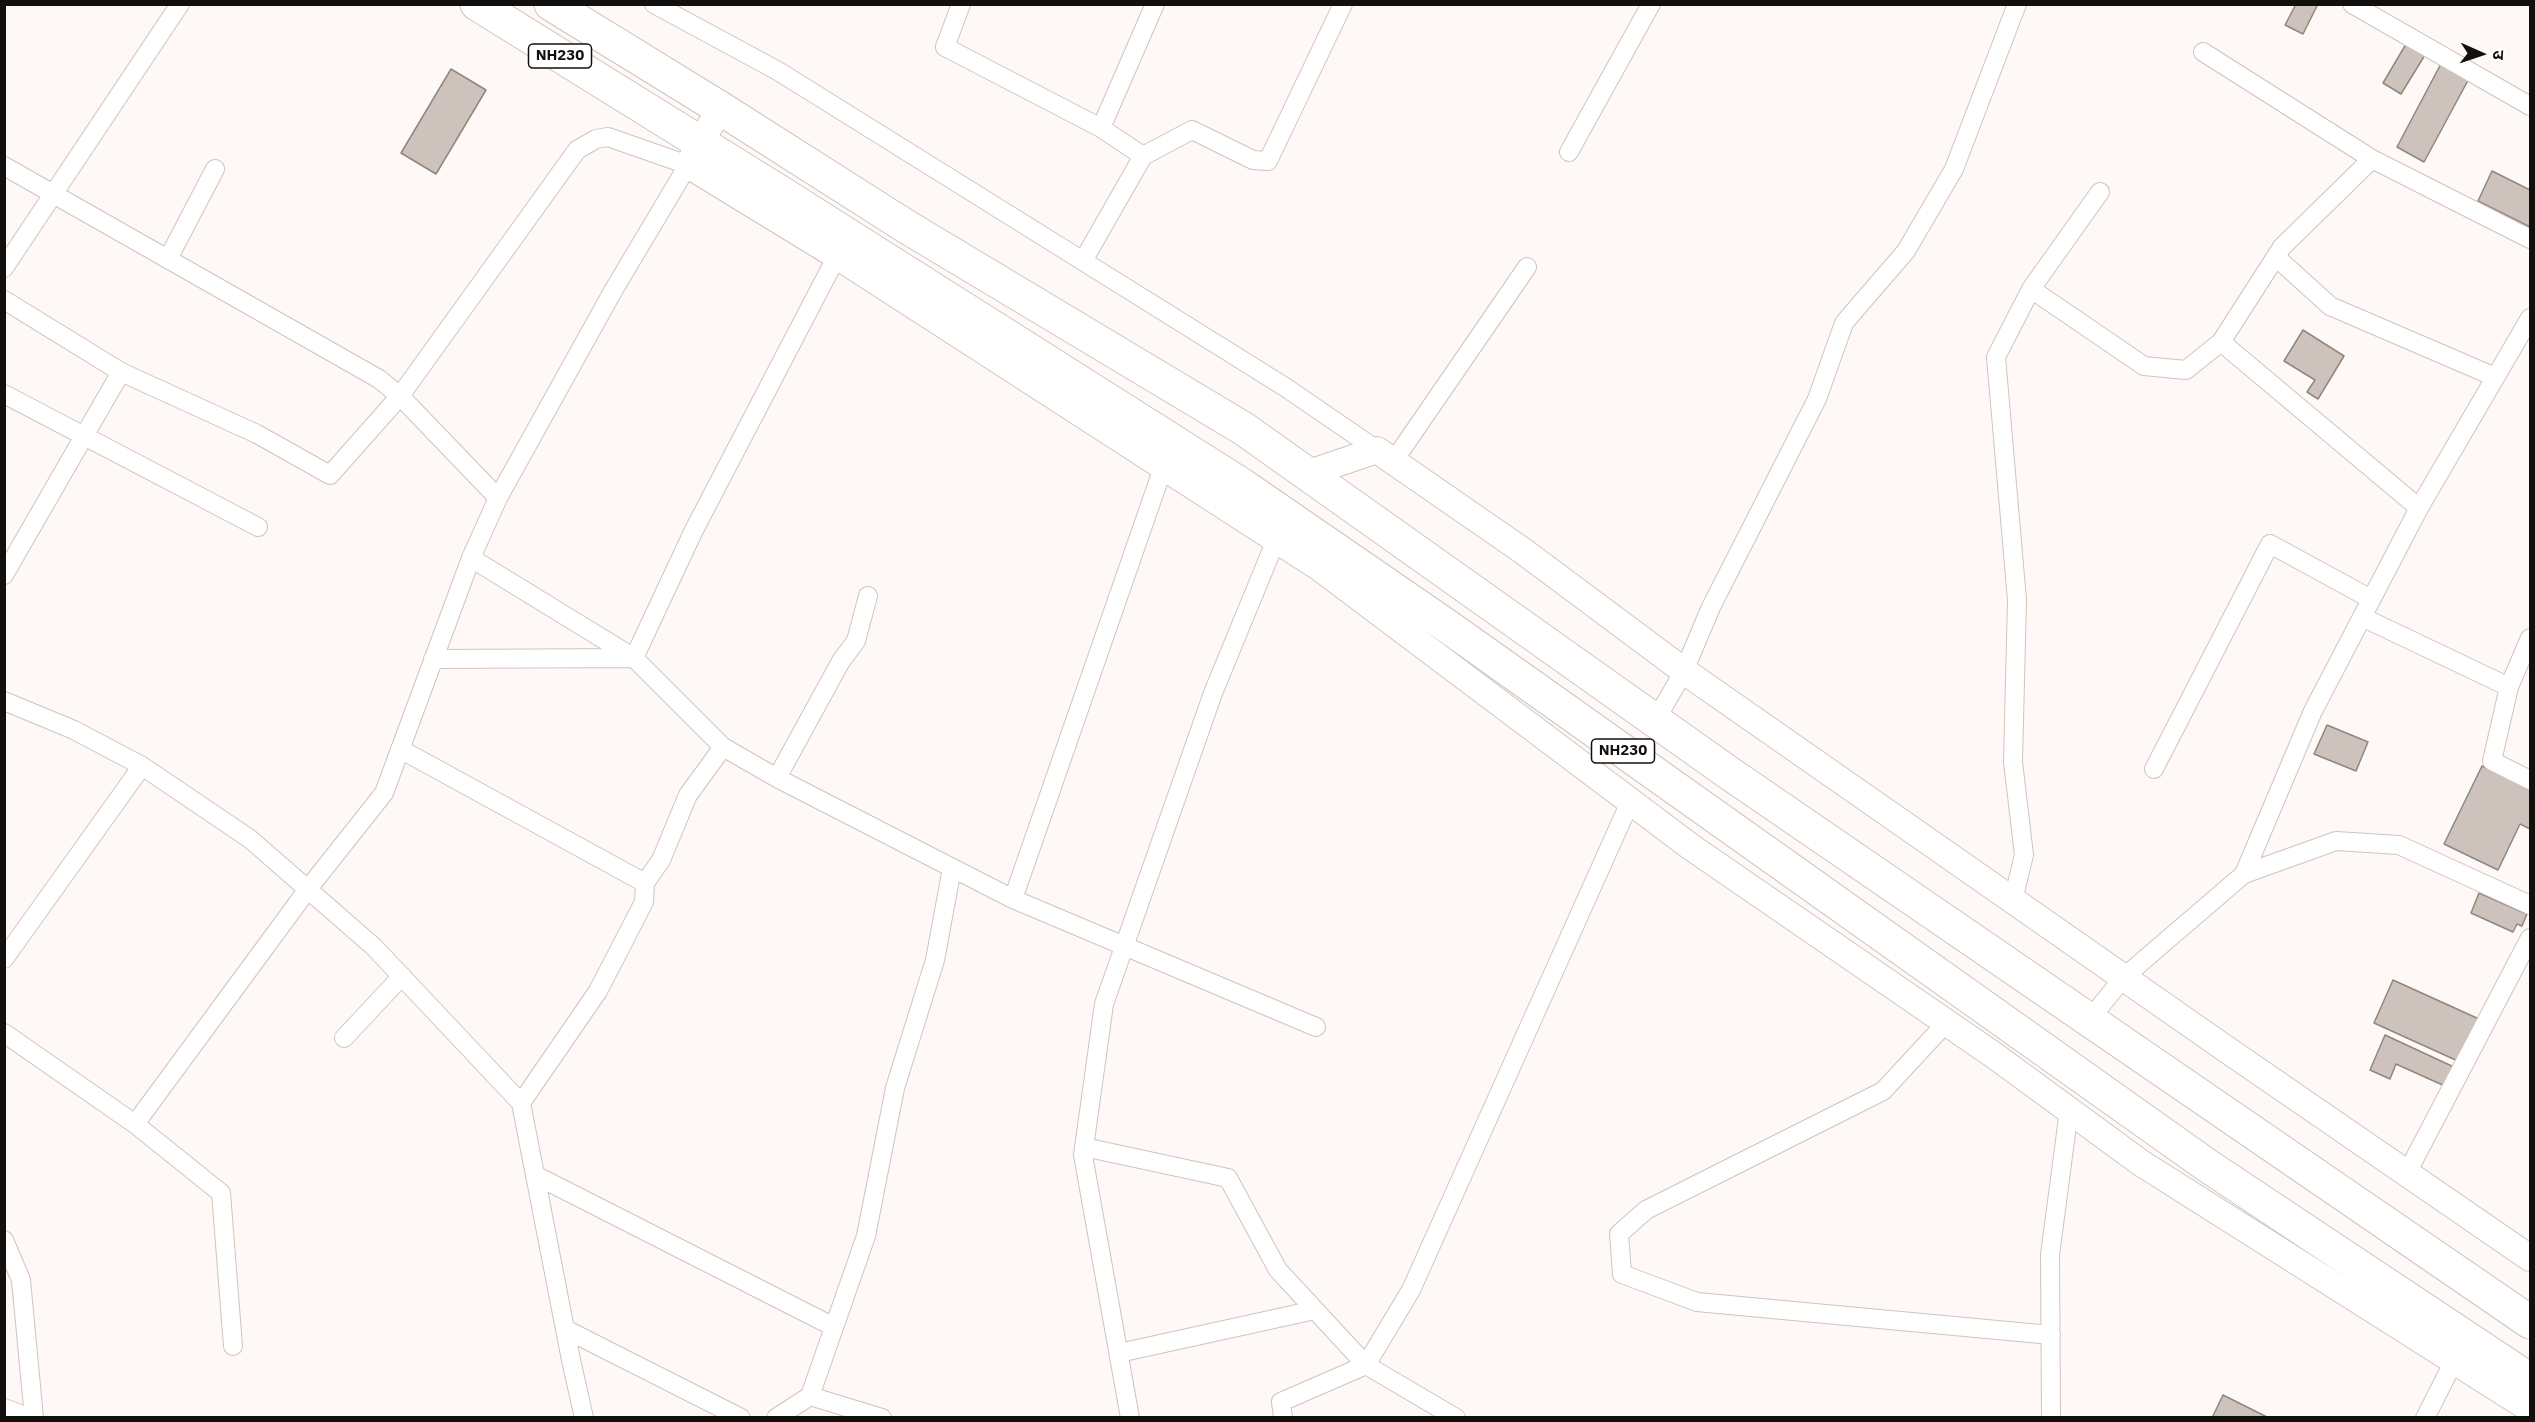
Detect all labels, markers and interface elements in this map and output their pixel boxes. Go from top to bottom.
north arrow [2451,24,2511,84]
road number: NH230 [528,44,592,68]
text: उ [2489,50,2509,60]
road number: NH230 [1592,739,1654,763]

